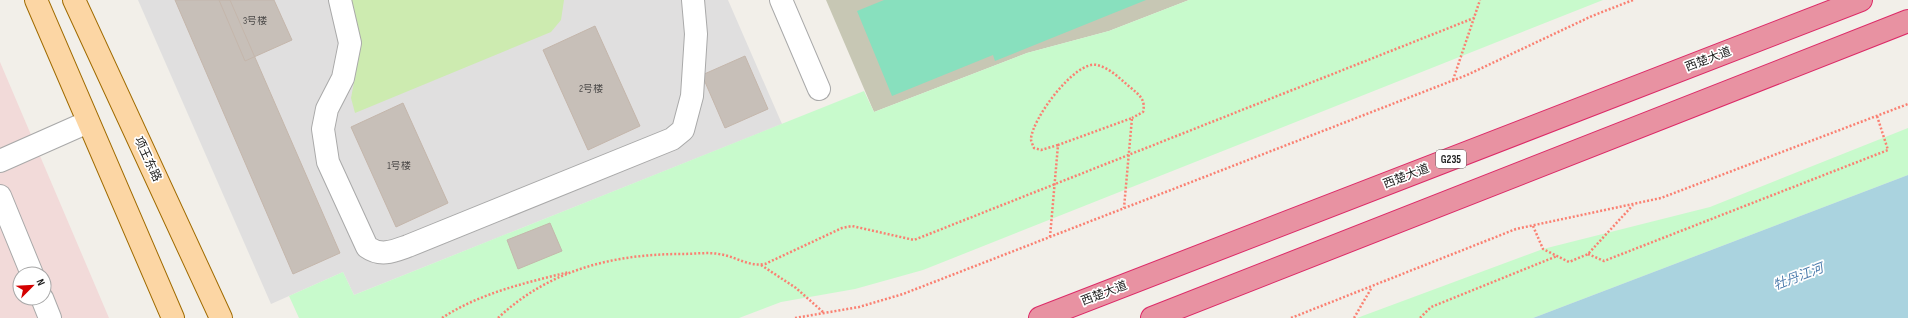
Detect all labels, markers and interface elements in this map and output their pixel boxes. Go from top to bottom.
house number: 3号楼 [243,15,267,27]
street label: 西楚大道 [1683,44,1733,75]
house number: 2号楼 [579,83,603,95]
street label: 项王东路 [131,134,164,184]
road number: G235 [1436,150,1466,168]
house number: 1号楼 [387,160,411,172]
street label: 西楚大道 [1381,161,1431,192]
water label: 牡丹江河 [1771,259,1828,294]
north arrow [12,266,52,306]
text: N [34,277,48,288]
street label: 西楚大道 [1079,278,1129,309]

